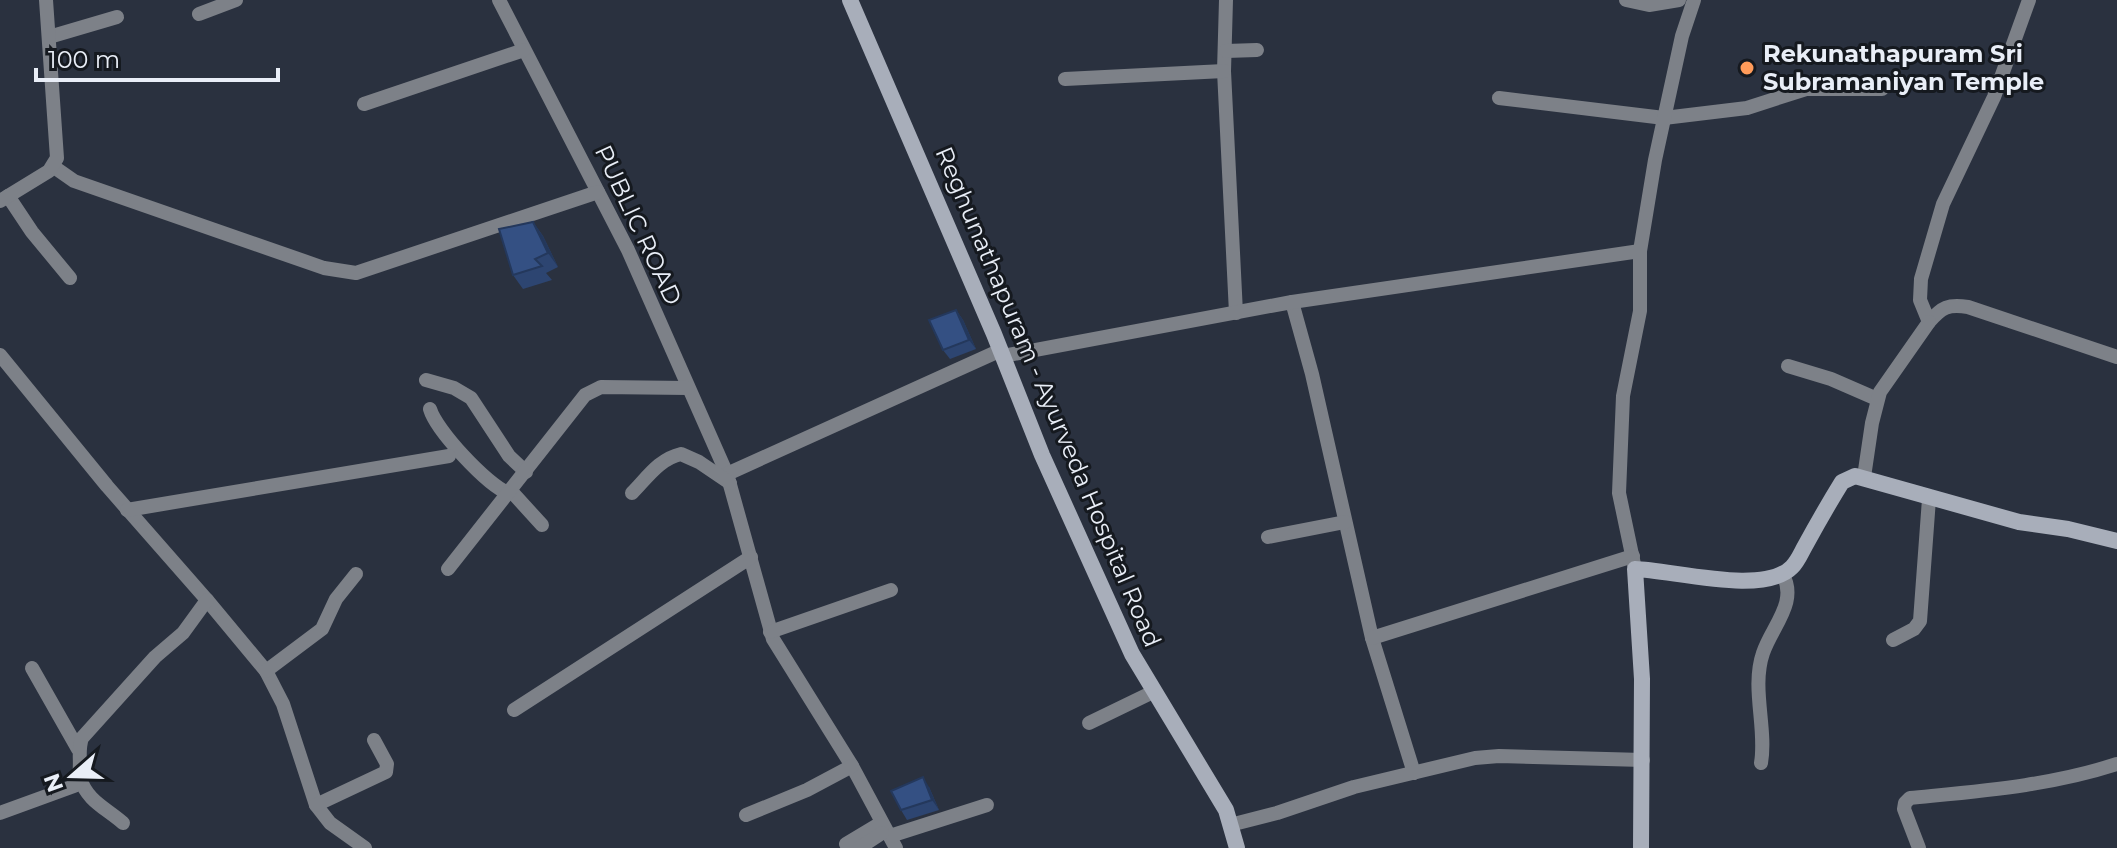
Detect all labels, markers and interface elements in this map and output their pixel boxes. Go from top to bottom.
scale bar [36,32,278,82]
place label: Rekunathapuram Sri Subramaniyan Temple [1763,39,2044,96]
text: 100 m [48,45,120,74]
marker: Rekunathapuram Sri Subramaniyan Temple [1738,59,1756,77]
street label: PUBLIC ROAD [589,140,688,309]
street label: Reghunathapuram - Ayurveda Hospital Road [929,142,1167,651]
north arrow [32,736,112,816]
text: N [38,770,69,796]

